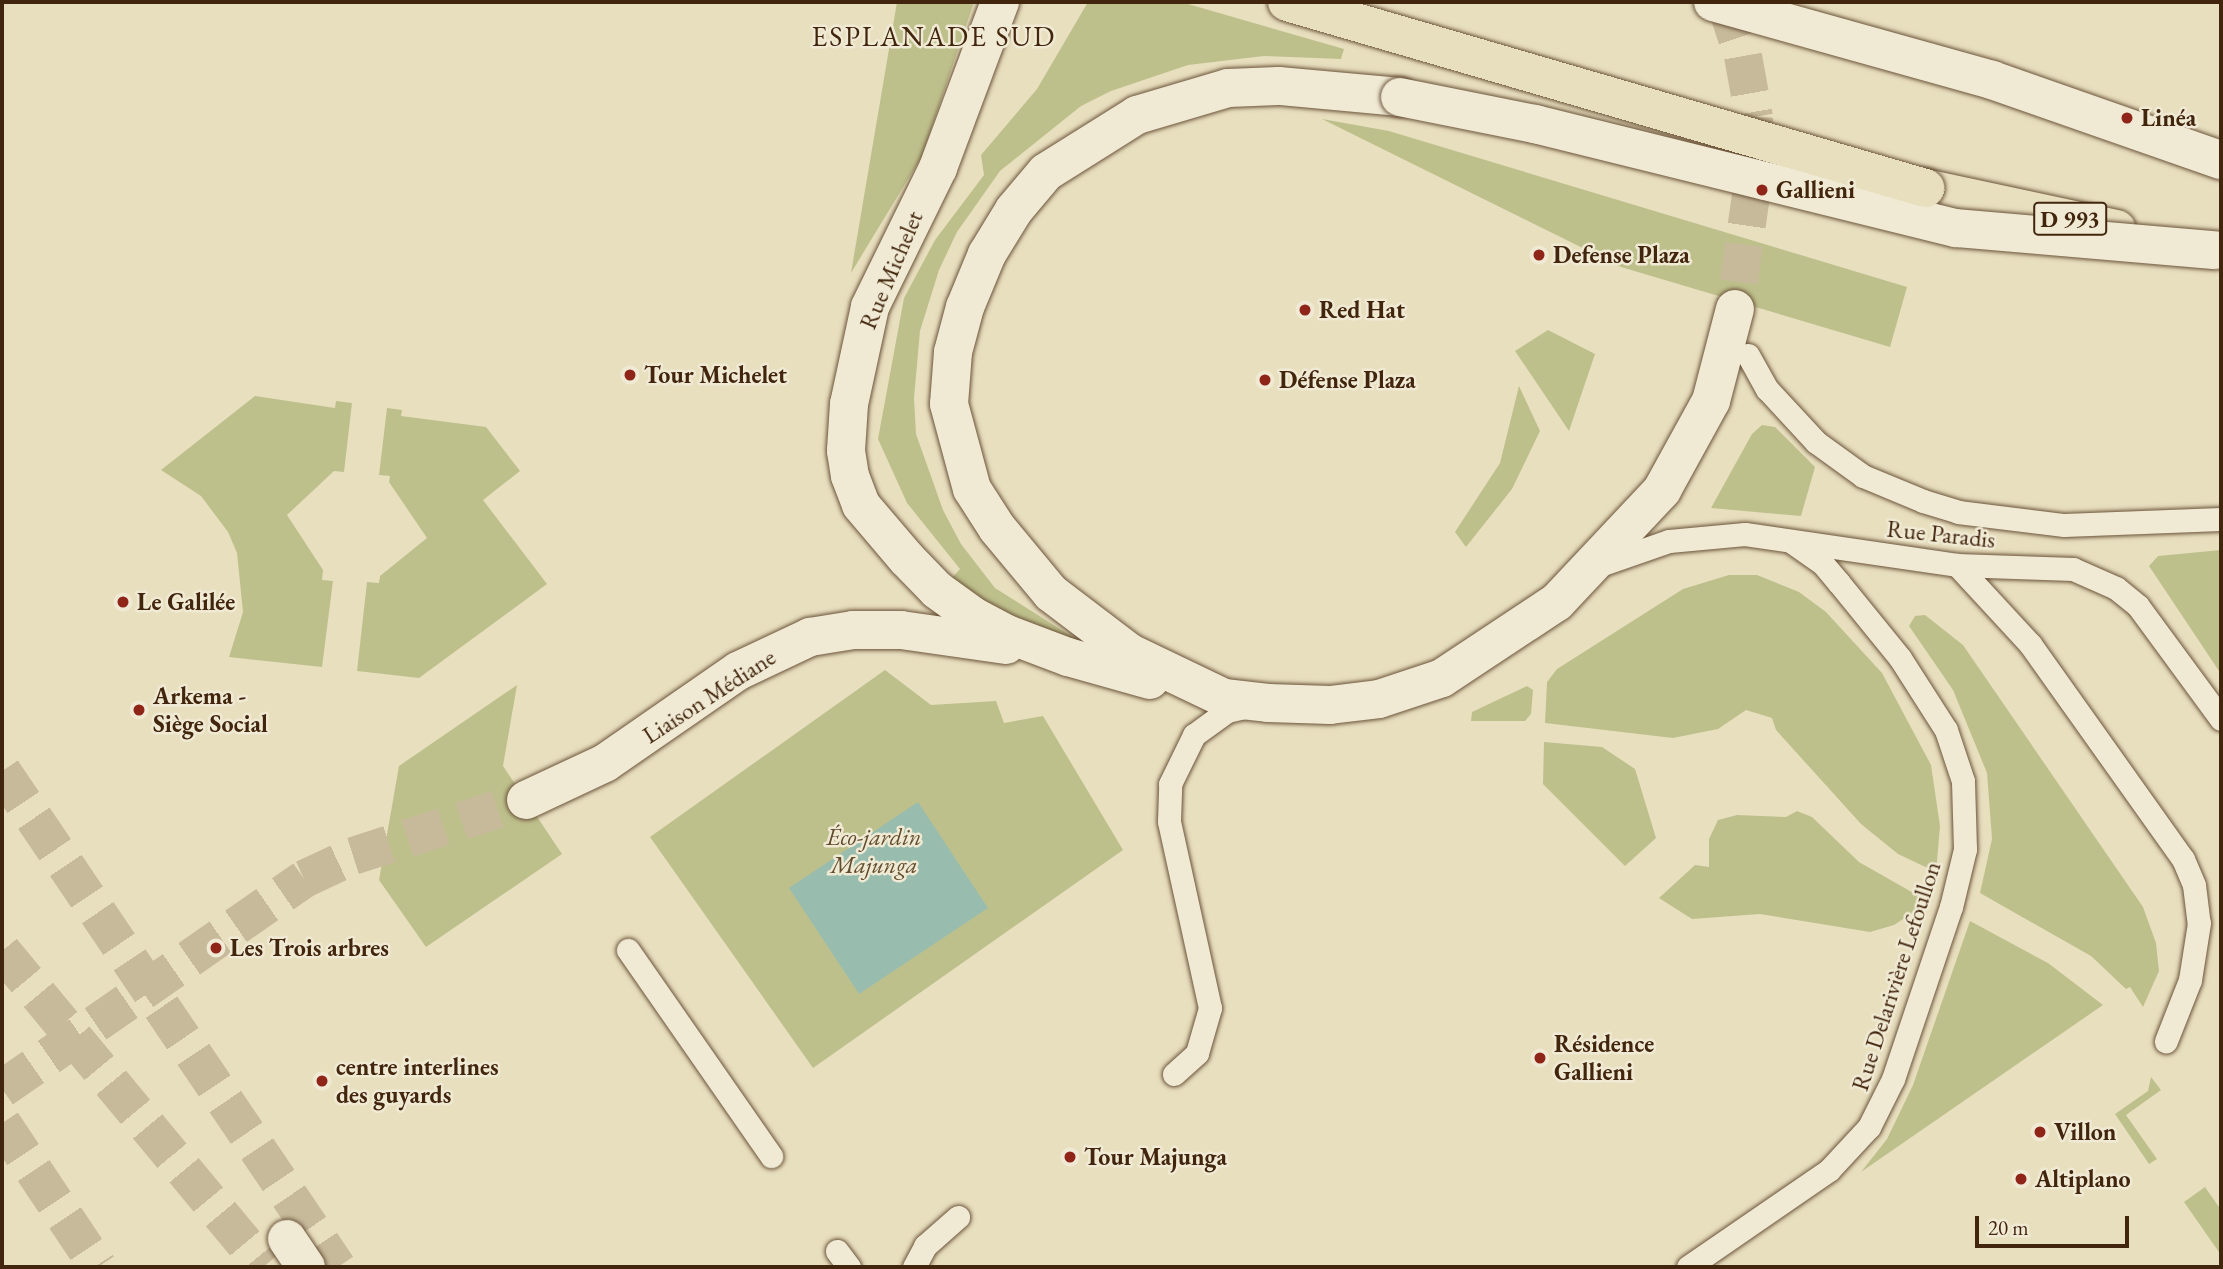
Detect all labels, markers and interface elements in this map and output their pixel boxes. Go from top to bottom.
district label: ESPLANADE SUD [813,19,1055,53]
place label: Linéa [2141,104,2196,132]
marker: Linéa [2119,110,2135,126]
place label: Gallieni [1776,176,1855,204]
marker: Gallieni [1754,182,1770,198]
road number: D 993 [2032,200,2108,238]
street label: Rue Michelet [853,207,929,333]
place label: Defense Plaza [1553,241,1690,269]
marker: Defense Plaza [1531,247,1547,263]
place label: Red Hat [1319,296,1405,324]
marker: Red Hat [1297,302,1313,318]
place label: Tour Michelet [644,361,787,389]
place label: Défense Plaza [1279,366,1416,394]
marker: Tour Michelet [622,367,638,383]
marker: Défense Plaza [1257,372,1273,388]
street label: Rue Paradis [1885,514,1997,554]
place label: Le Galilée [137,588,235,616]
marker: Le Galilée [115,594,131,610]
street label: Liaison Médiane [637,642,781,750]
place label: Arkema - Siège Social [153,682,268,738]
marker: Arkema - Siège Social [131,702,147,718]
park label: Éco-jardin Majunga [827,823,921,879]
street label: Rue Delarivière Lefoullon [1845,858,1947,1094]
place label: Les Trois arbres [230,934,389,962]
marker: Les Trois arbres [208,940,224,956]
place label: Résidence Gallieni [1554,1030,1654,1086]
marker: Résidence Gallieni [1532,1050,1548,1066]
place label: centre interlines des guyards [336,1053,499,1109]
marker: centre interlines des guyards [314,1073,330,1089]
place label: Villon [2054,1118,2116,1146]
marker: Villon [2032,1124,2048,1140]
place label: Tour Majunga [1084,1143,1227,1171]
marker: Tour Majunga [1062,1149,1078,1165]
place label: Altiplano [2035,1165,2131,1193]
marker: Altiplano [2013,1171,2029,1187]
scale bar [1978,1202,2132,1246]
text: 20 m [1988,1214,2029,1241]

